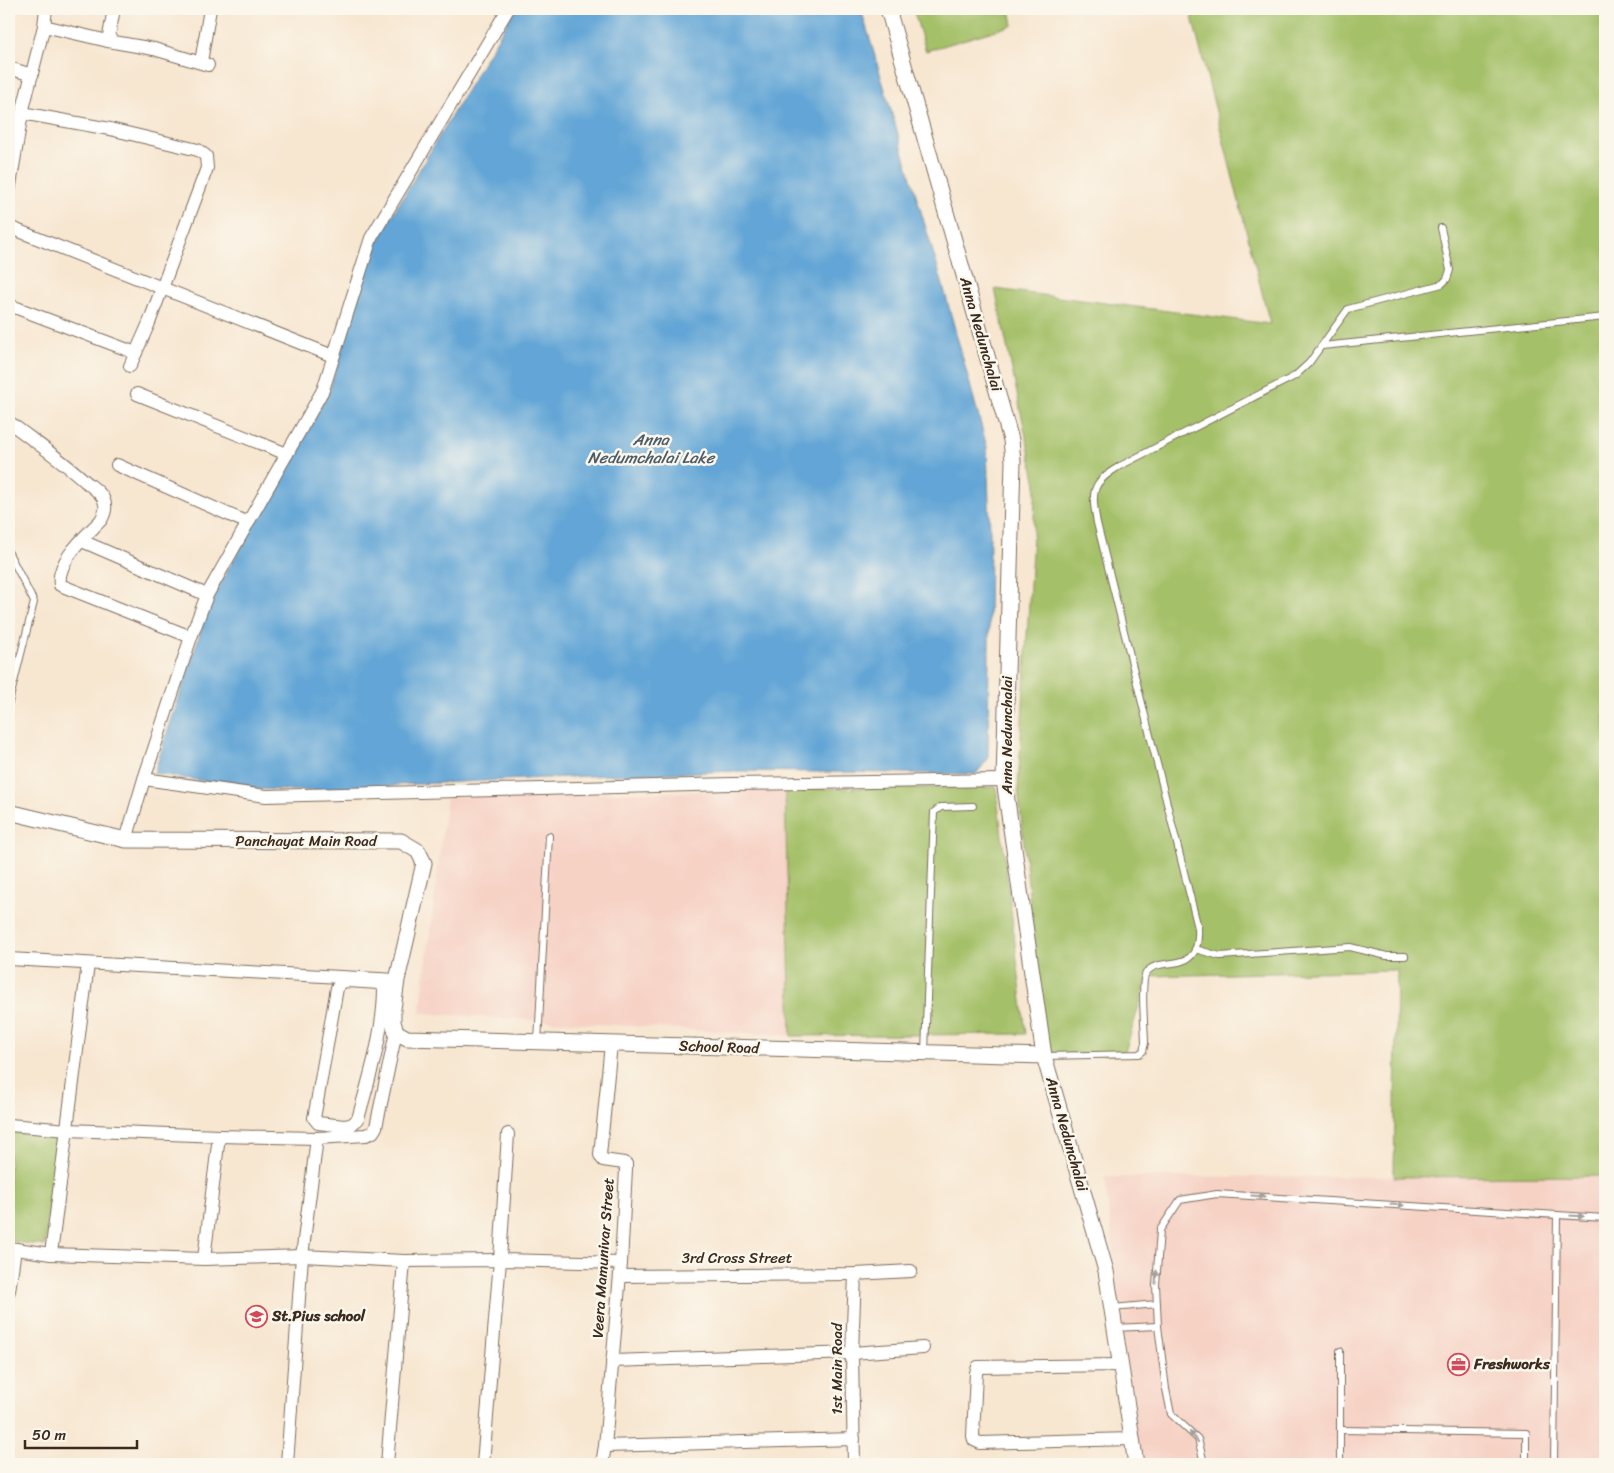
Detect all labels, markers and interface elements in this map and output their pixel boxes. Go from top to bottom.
street label: Anna Nedunchalai [952,273,1010,395]
water label: Anna Nedumchalai Lake [588,425,716,472]
street label: Anna Nedunchalai [994,675,1020,795]
street label: Panchayat Main Road [235,828,378,854]
street label: School Road [678,1033,761,1061]
street label: Anna Nedunchalai [1038,1073,1096,1195]
street label: Veera Mamunivar Street [584,1177,622,1339]
one-way arrow [1251,1193,1267,1201]
one-way arrow [1390,1201,1406,1209]
one-way arrow [1569,1213,1585,1221]
street label: 3rd Cross Street [682,1245,793,1271]
one-way arrow [1153,1269,1161,1285]
place label: St.Pius school [271,1303,366,1329]
school or university icon: St.Pius school [244,1304,268,1328]
street label: 1st Main Road [824,1322,850,1415]
place label: Freshworks [1473,1351,1551,1377]
office icon: Freshworks [1446,1352,1470,1376]
scale bar [25,1418,138,1450]
text: 50 m [32,1422,67,1448]
one-way arrow [1189,1430,1199,1443]

